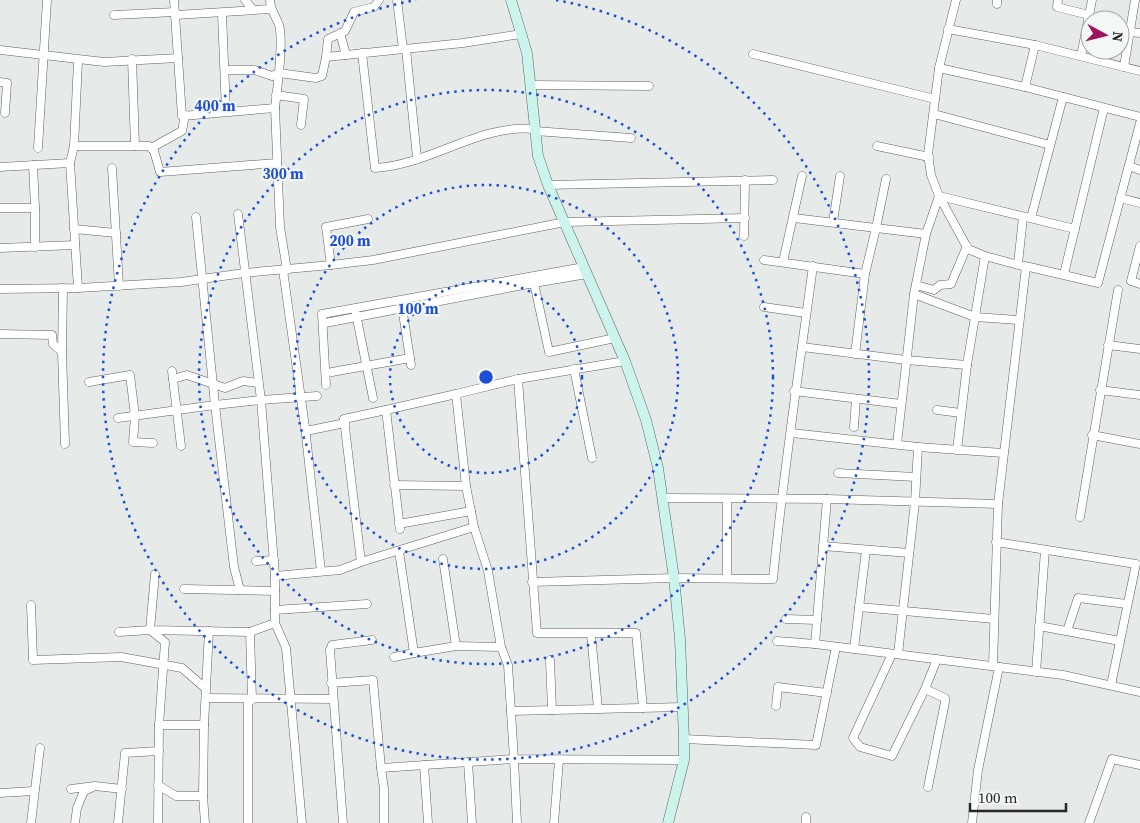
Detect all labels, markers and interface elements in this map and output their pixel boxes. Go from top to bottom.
north arrow [1080,10,1130,60]
text: N [1107,30,1128,43]
text: 400 m [194,95,236,116]
text: 300 m [262,163,304,184]
text: 200 m [329,230,371,251]
text: 100 m [397,298,439,319]
centre of rings [477,368,495,386]
scale bar [970,780,1066,812]
text: 100 m [978,787,1018,808]

